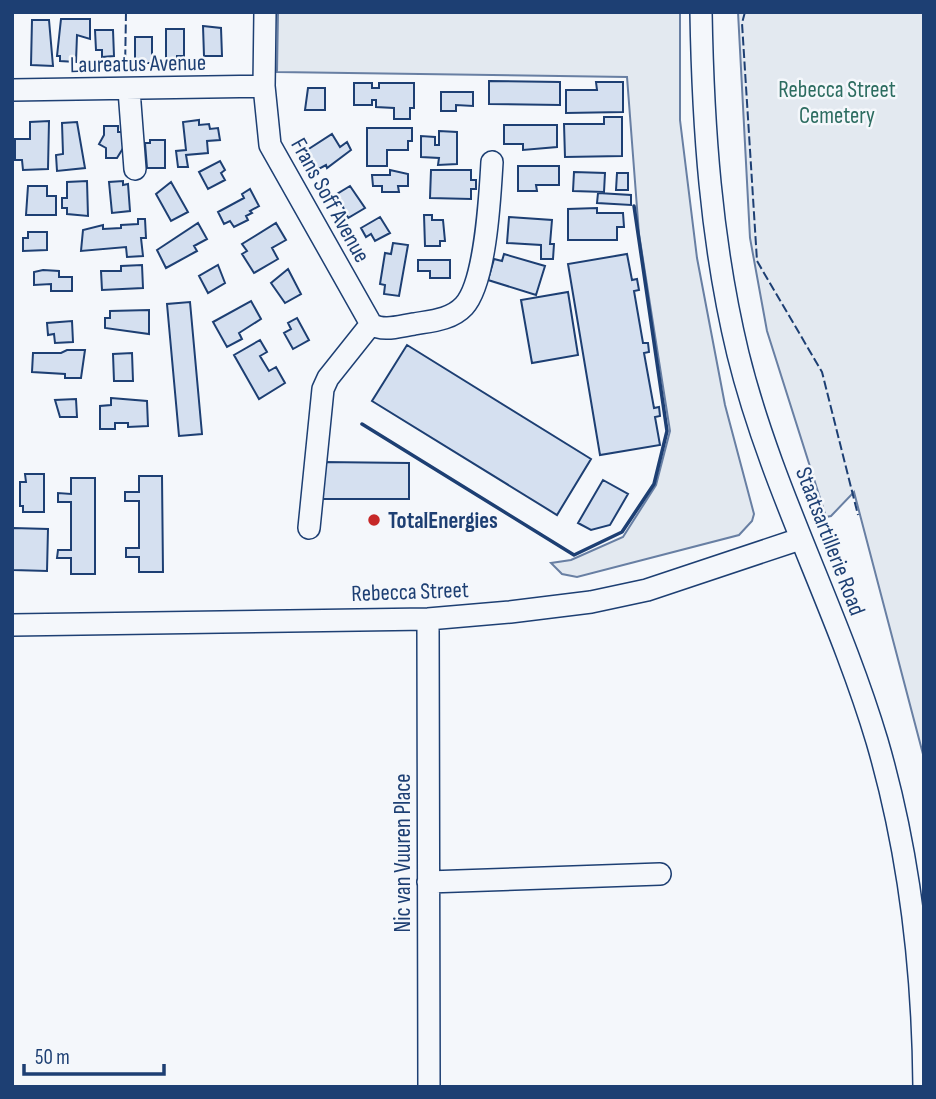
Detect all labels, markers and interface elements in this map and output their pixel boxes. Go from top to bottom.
street label: Laureatus Avenue [70,49,206,79]
park label: Rebecca Street Cemetery [778,76,896,130]
street label: Frans Soff Avenue [284,133,376,268]
street label: Staatsartillerie Road [789,463,871,619]
place label: TotalEnergies [388,507,498,535]
marker: TotalEnergies [366,512,382,528]
street label: Rebecca Street [351,576,469,608]
street label: Nic van Vuuren Place [389,773,417,933]
scale bar [24,1032,164,1076]
text: 50 m [35,1045,70,1070]

